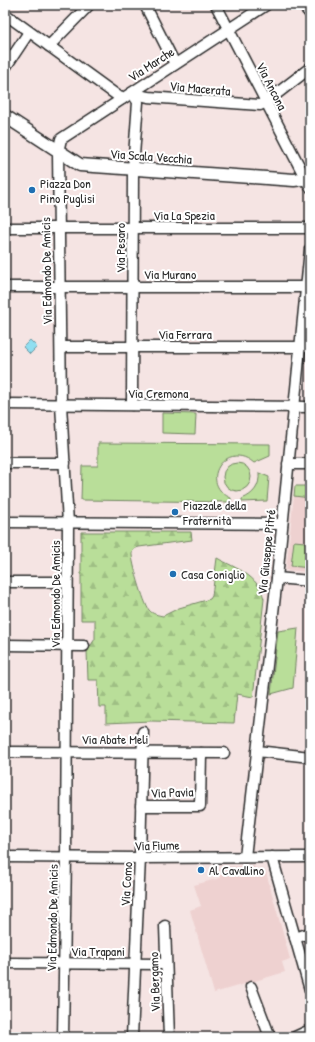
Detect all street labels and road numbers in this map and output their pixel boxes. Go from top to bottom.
street label: Via Marche [124,42,178,86]
street label: Via Ancona [252,59,292,113]
street label: Via Macerata [169,76,231,100]
street label: Via Scala Vecchia [109,144,193,168]
street label: Via La Spezia [153,206,215,224]
street label: Via Edmondo De Amicis [36,217,56,325]
street label: Via Pesaro [111,223,129,273]
street label: Via Murano [144,265,196,283]
street label: Via Ferrara [158,325,212,343]
street label: Via Cremona [128,384,188,402]
street label: Via Giuseppe Pitré [253,508,279,596]
street label: Via Edmondo De Amicis [46,540,64,648]
street label: Via Abate Meli [81,730,149,748]
street label: Via Pavia [150,782,194,802]
street label: Via Fiume [134,836,180,854]
street label: Via Como [116,861,136,907]
street label: Via Edmondo De Amicis [42,864,62,972]
street label: Via Trapani [71,942,125,960]
street label: Via Bergamo [144,952,164,1012]

